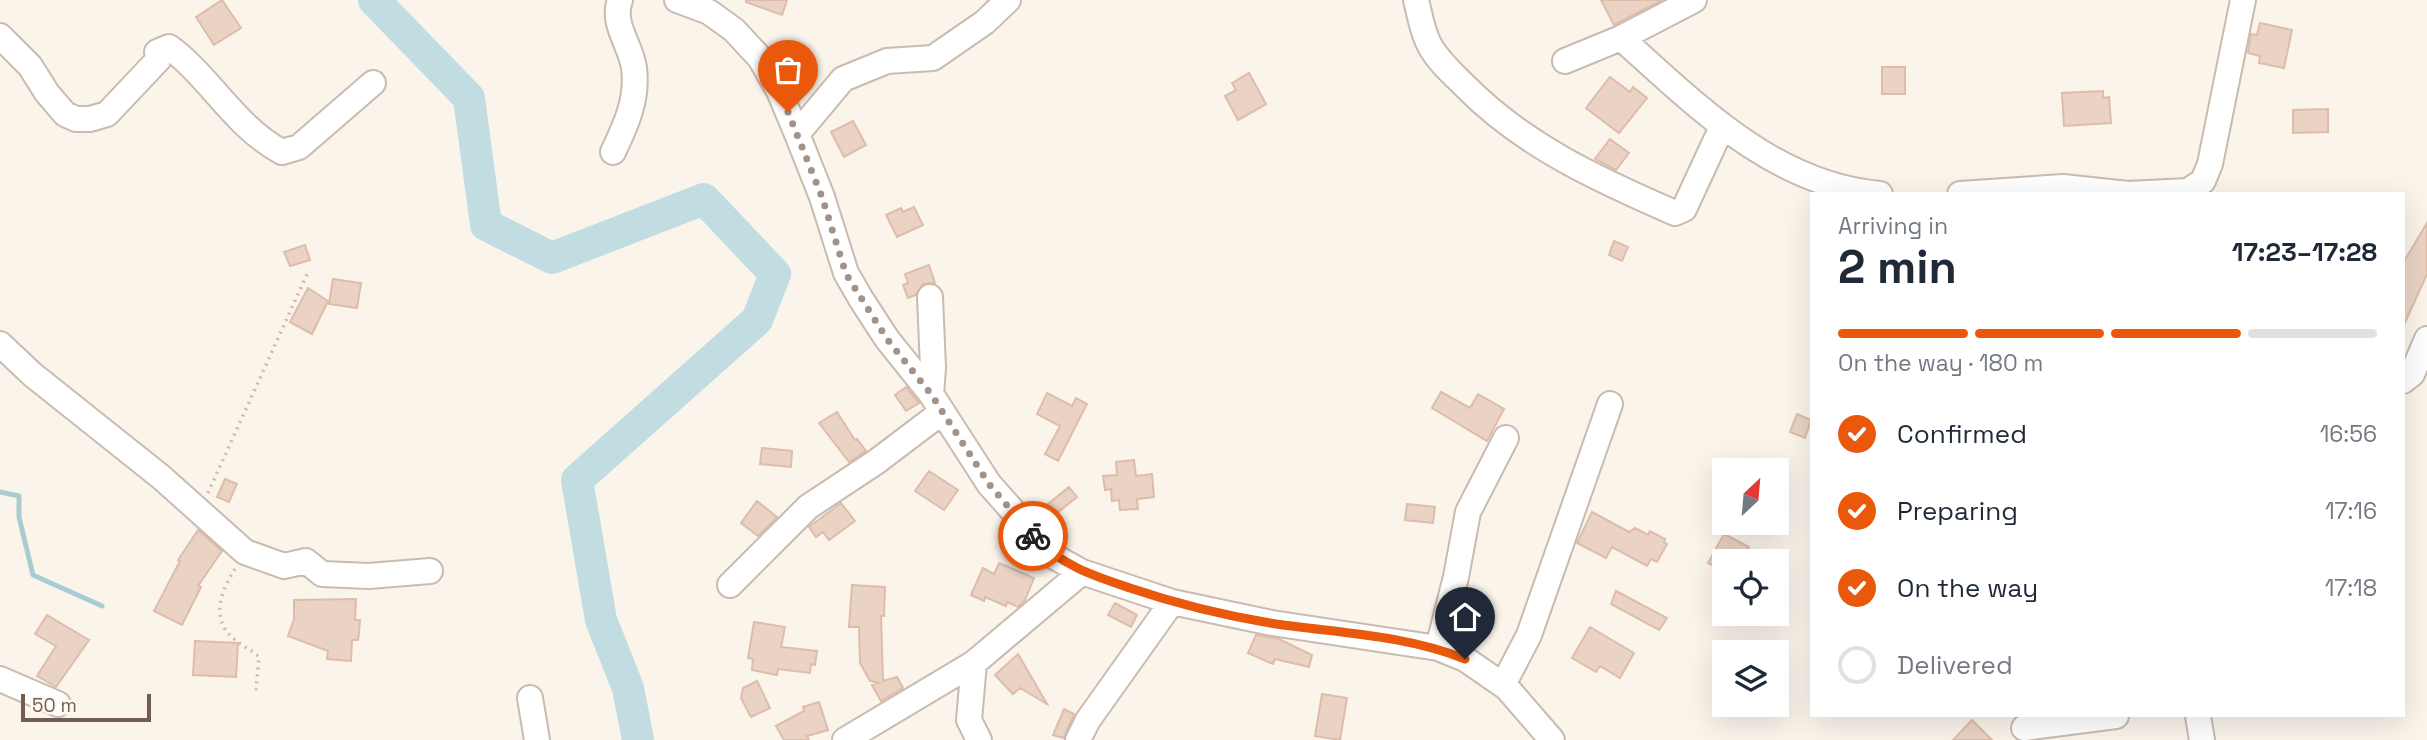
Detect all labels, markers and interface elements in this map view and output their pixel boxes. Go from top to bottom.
pin [758,40,818,112]
icon: bag [769,51,807,89]
text: Arriving in [1838,211,1948,241]
text: 17:23–17:28 [2232,235,2377,269]
text: 2 min [1838,238,1957,296]
text: On the way · 180 m [1838,348,2043,378]
icon: check [1838,415,1876,453]
text: Confirmed [1897,417,2027,451]
text: 16:56 [2320,419,2377,449]
north arrow [1712,458,1788,536]
map controls [1712,458,1789,717]
icon: check [1838,492,1876,530]
text: Preparing [1897,494,2018,528]
text: 17:16 [2325,496,2377,526]
courier [998,501,1068,571]
icon: bike [1014,517,1052,555]
button: locate [1712,549,1789,626]
icon: check [1838,569,1876,607]
text: On the way [1897,571,2038,605]
text: 17:18 [2325,573,2377,603]
pin [1435,587,1495,659]
icon: home [1446,598,1484,636]
button: layers [1712,640,1789,717]
text: Delivered [1897,648,2013,682]
scale bar [21,691,150,723]
text: 50 m [32,693,77,718]

